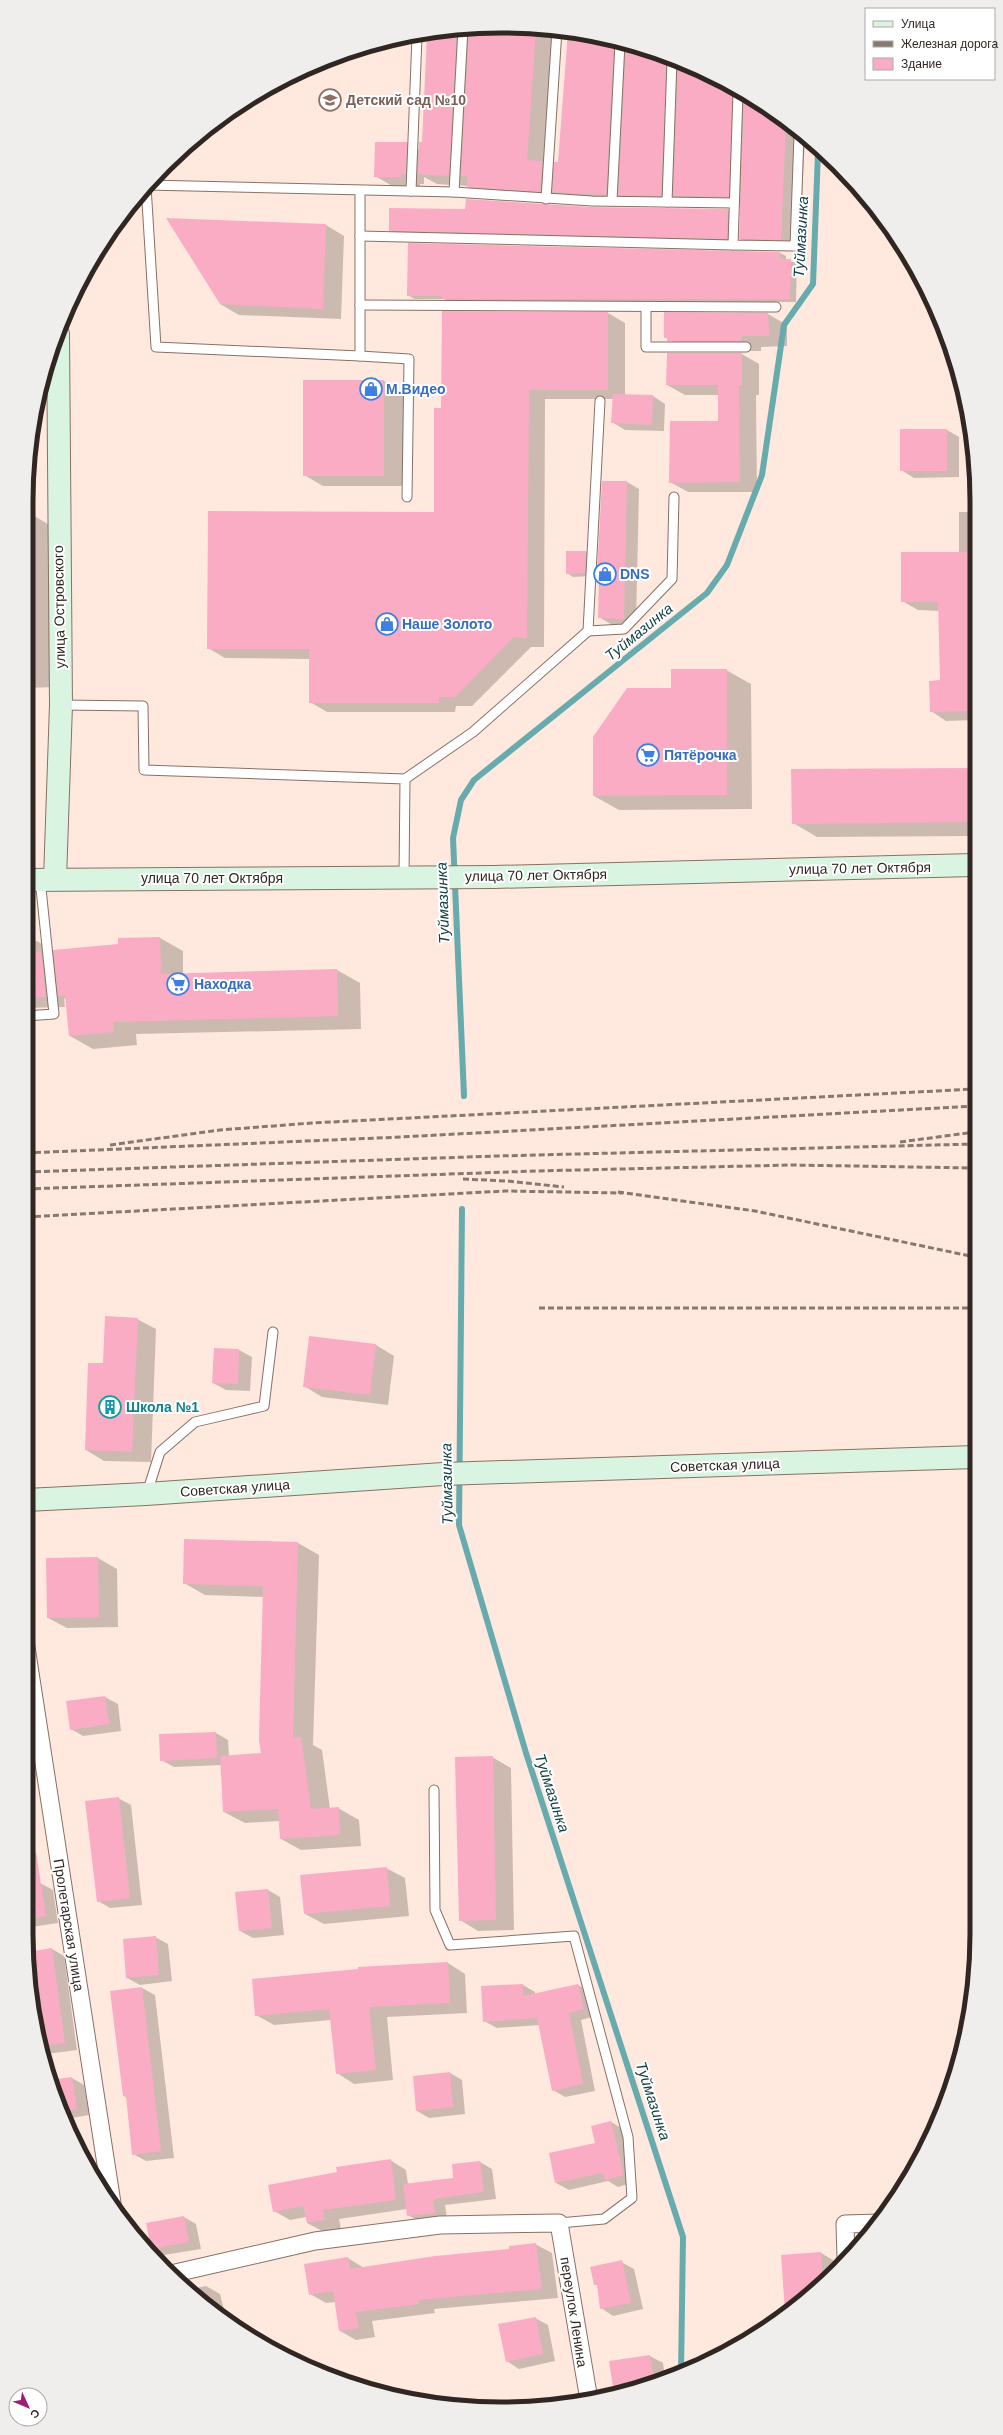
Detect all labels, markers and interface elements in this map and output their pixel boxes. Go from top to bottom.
legend [865,8,995,80]
text: Улица [901,17,935,31]
text: Железная дорога [901,37,998,51]
text: Здание [901,57,942,71]
school or university icon: Детский сад №10 [317,87,343,113]
place label: Детский сад №10 [346,92,466,108]
water label: Туймазинка [790,196,811,278]
shop icon: М.Видео [358,376,384,402]
place label: М.Видео [386,381,446,397]
street label: улица Островского [50,545,68,669]
shop icon: DNS [592,561,618,587]
place label: DNS [620,566,650,582]
water label: Туймазинка [602,599,676,664]
shop icon: Наше Золото [374,611,400,637]
place label: Наше Золото [402,616,492,632]
supermarket icon: Пятёрочка [635,742,661,768]
place label: Пятёрочка [664,747,737,763]
street label: улица 70 лет Октября [789,859,931,877]
water label: Туймазинка [433,862,452,944]
street label: улица 70 лет Октября [465,866,607,884]
street label: улица 70 лет Октября [141,870,283,886]
supermarket icon: Находка [165,971,191,997]
place label: Находка [194,976,252,992]
building icon: Школа №1 [97,1394,123,1420]
place label: Школа №1 [126,1399,199,1415]
water label: Туймазинка [437,1443,456,1525]
street label: Советская улица [670,1455,780,1475]
street label: Советская улица [180,1476,291,1500]
water label: Туймазинка [532,1751,573,1834]
street label: Пролетарская улица [51,1858,87,1993]
water label: Туймазинка [633,2059,674,2142]
street label: переулок Ленина [557,2256,591,2369]
north arrow [8,2387,48,2427]
text: С [28,2407,42,2421]

